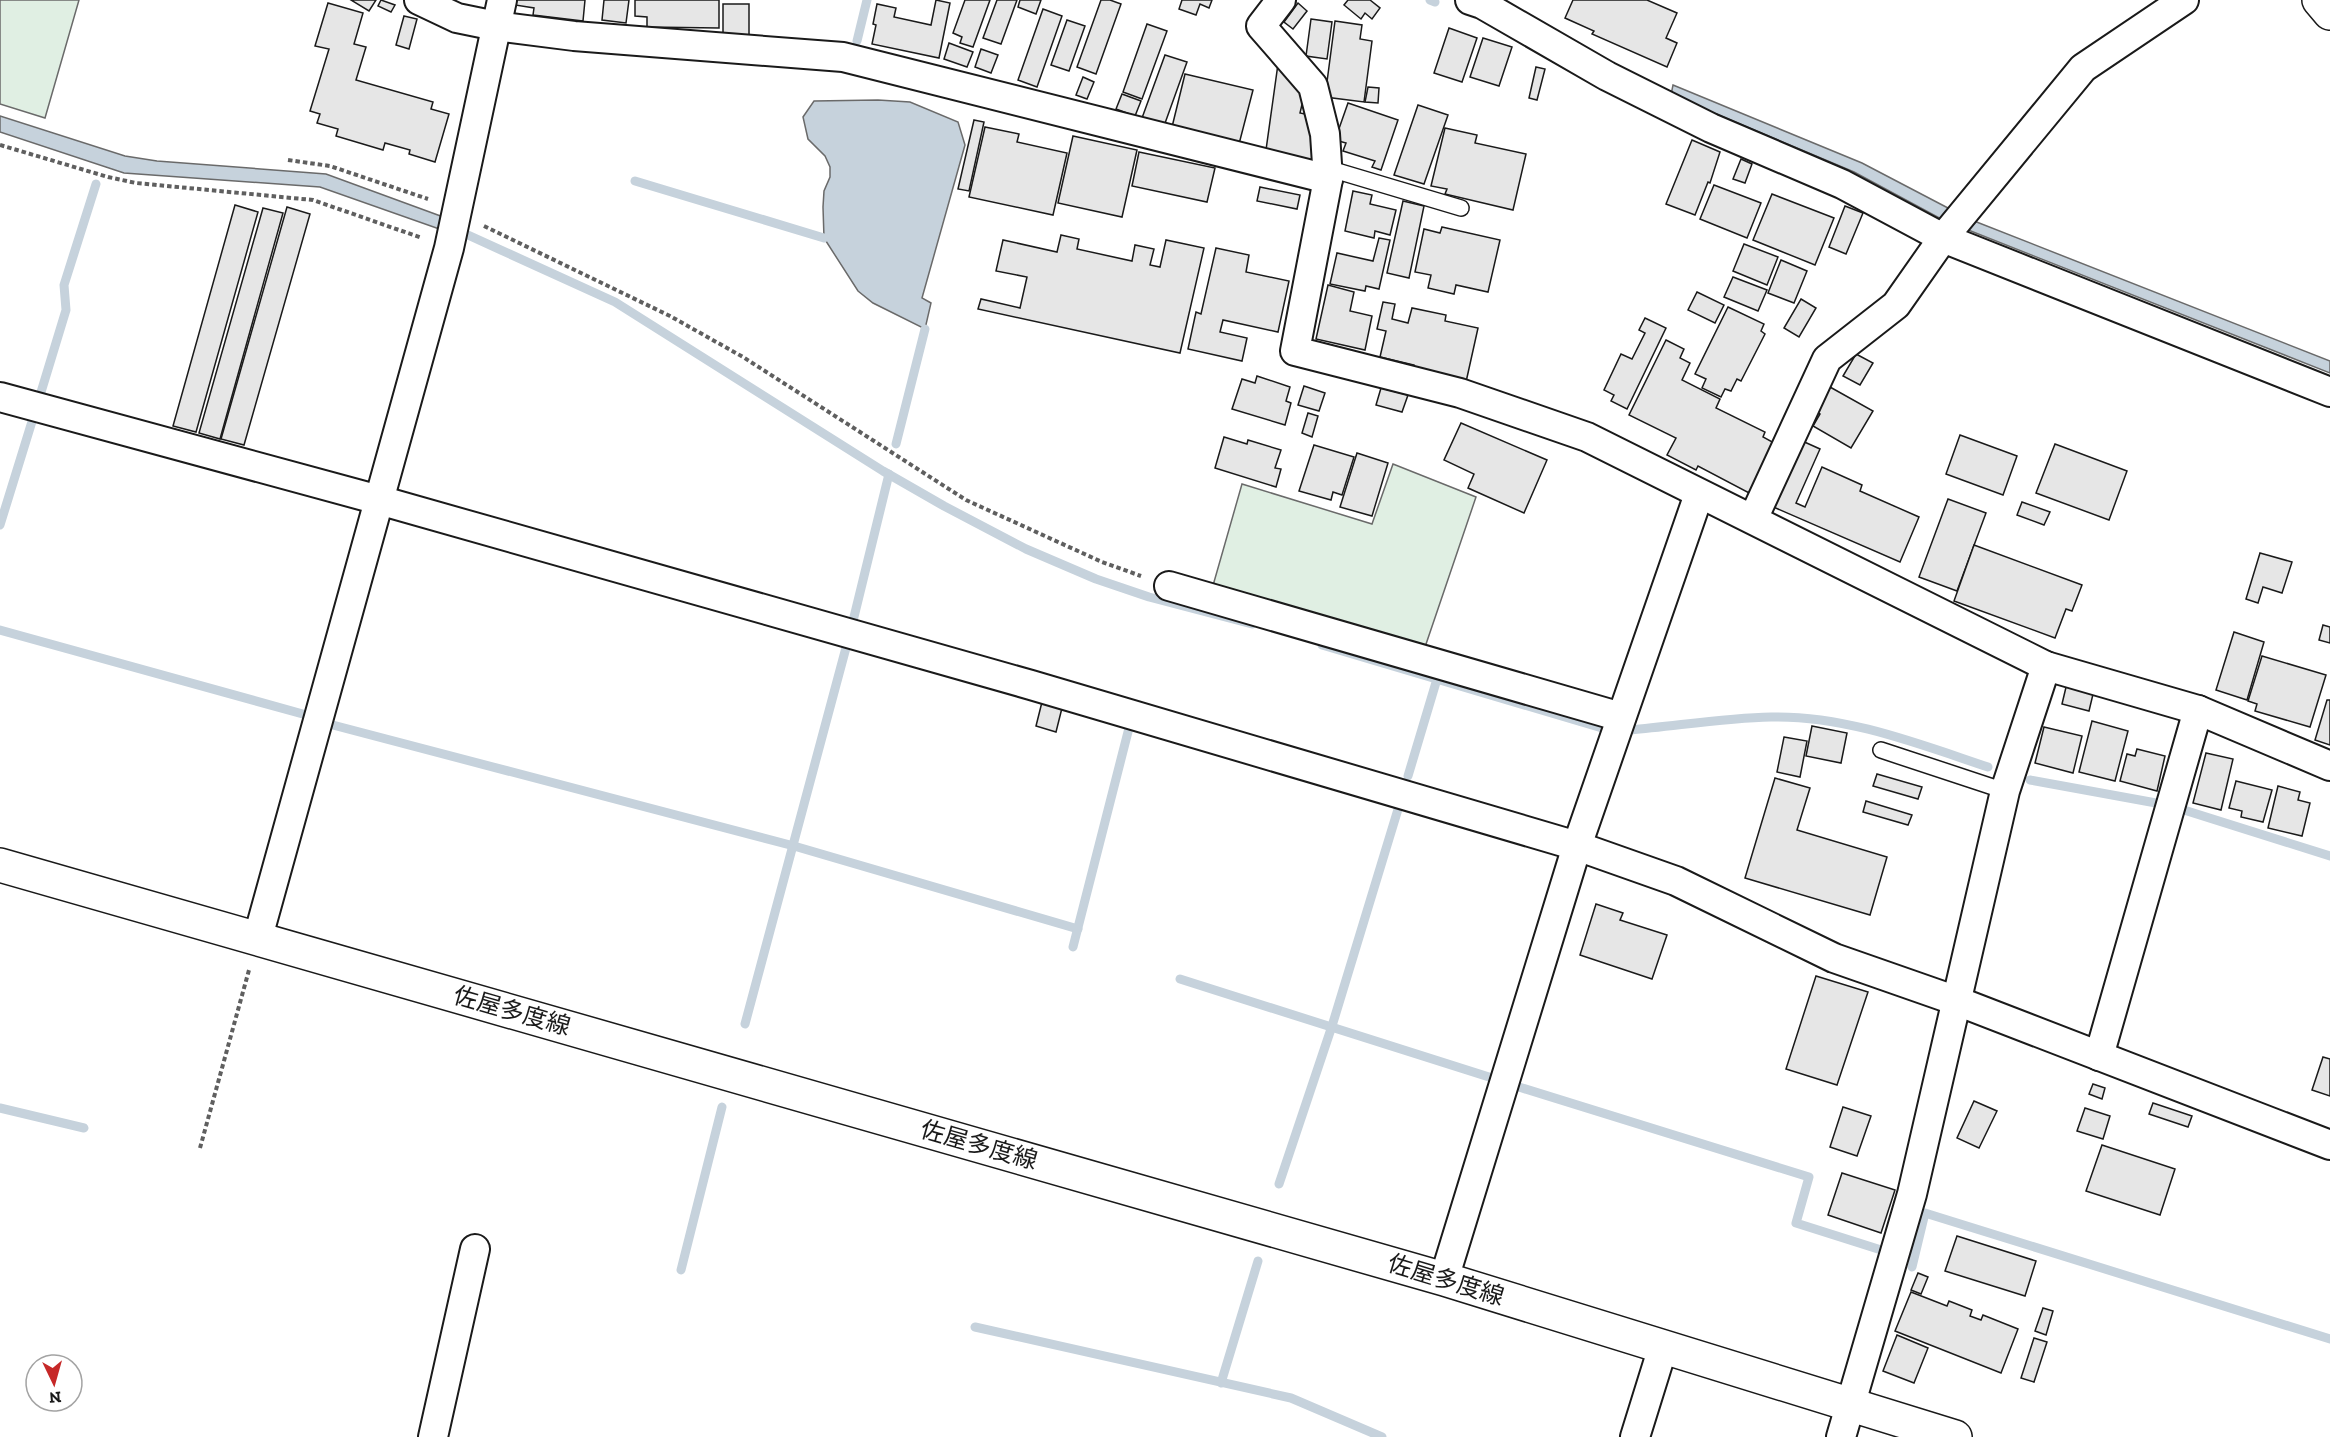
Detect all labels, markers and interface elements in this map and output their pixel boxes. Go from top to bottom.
street label: 佐屋多度線 [450,980,574,1041]
street label: 佐屋多度線 [917,1114,1041,1175]
street label: 佐屋多度線 [1385,1248,1508,1311]
north arrow [24,1353,84,1413]
text: N [48,1387,62,1407]

